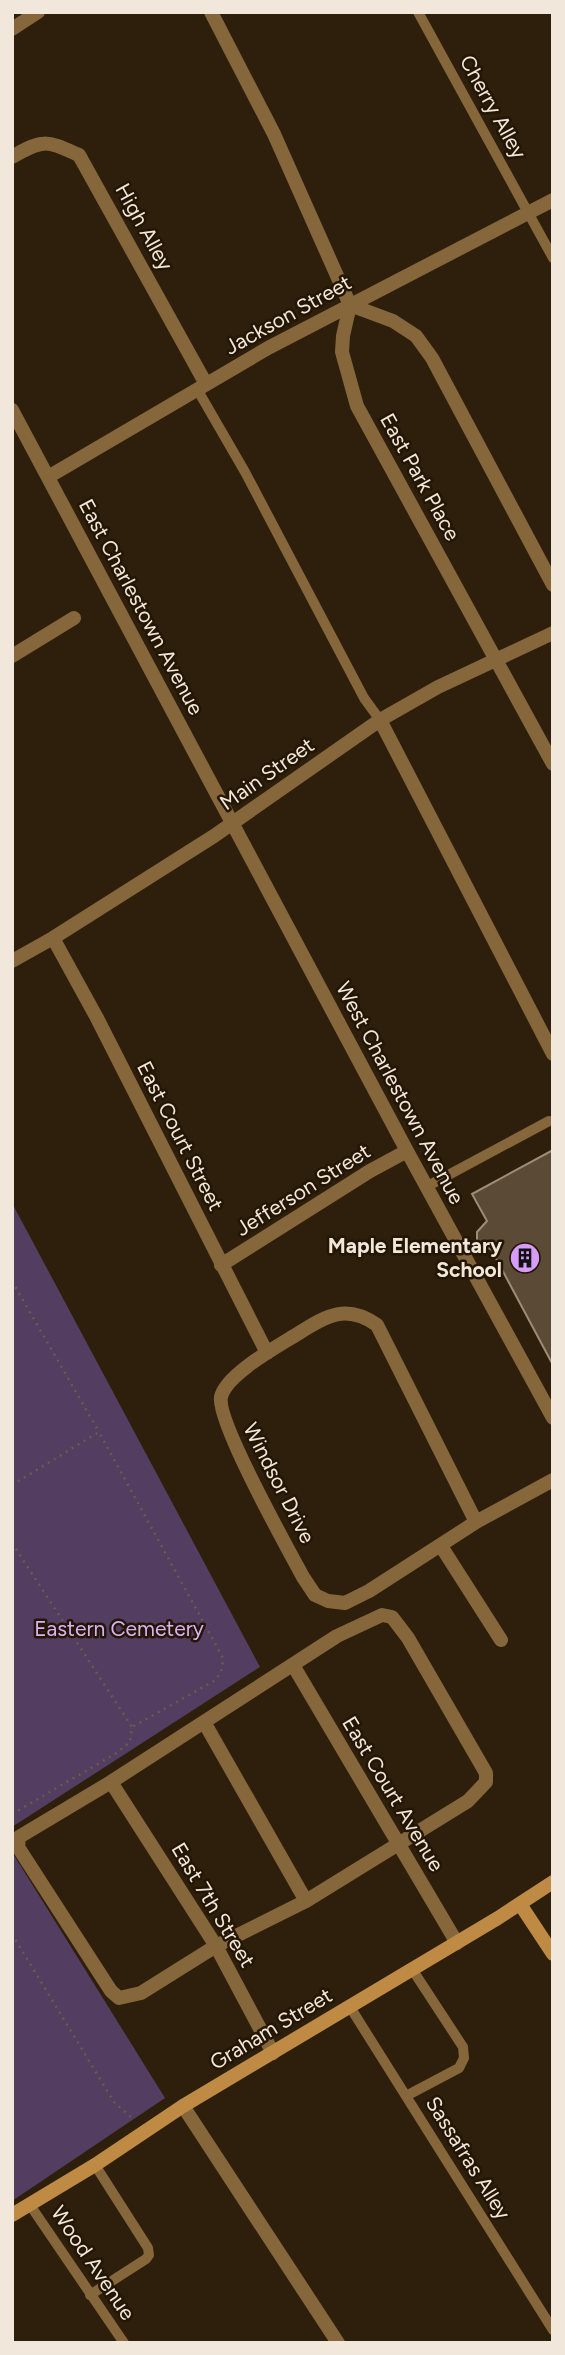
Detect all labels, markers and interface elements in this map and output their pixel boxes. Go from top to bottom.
street label: Cherry Alley [455,51,532,163]
street label: High Alley [110,179,179,275]
street label: Jackson Street [220,269,355,360]
street label: East Park Place [375,409,466,545]
street label: East Charlestown Avenue [74,495,209,719]
street label: Main Street [215,732,319,815]
street label: West Charlestown Avenue [331,977,470,1208]
street label: East Court Street [132,1057,229,1215]
street label: Jefferson Street [231,1138,375,1241]
place label: Maple Elementary School [328,1233,503,1282]
building icon: Maple Elementary School [508,1241,542,1275]
street label: Windsor Drive [238,1418,321,1547]
park label: Eastern Cemetery [34,1616,204,1641]
street label: East Court Avenue [337,1712,450,1876]
street label: East 7th Street [166,1838,260,1972]
street label: Graham Street [205,1982,336,2075]
street label: Sassafras Alley [421,2092,516,2224]
street label: Wood Avenue [46,2201,141,2325]

